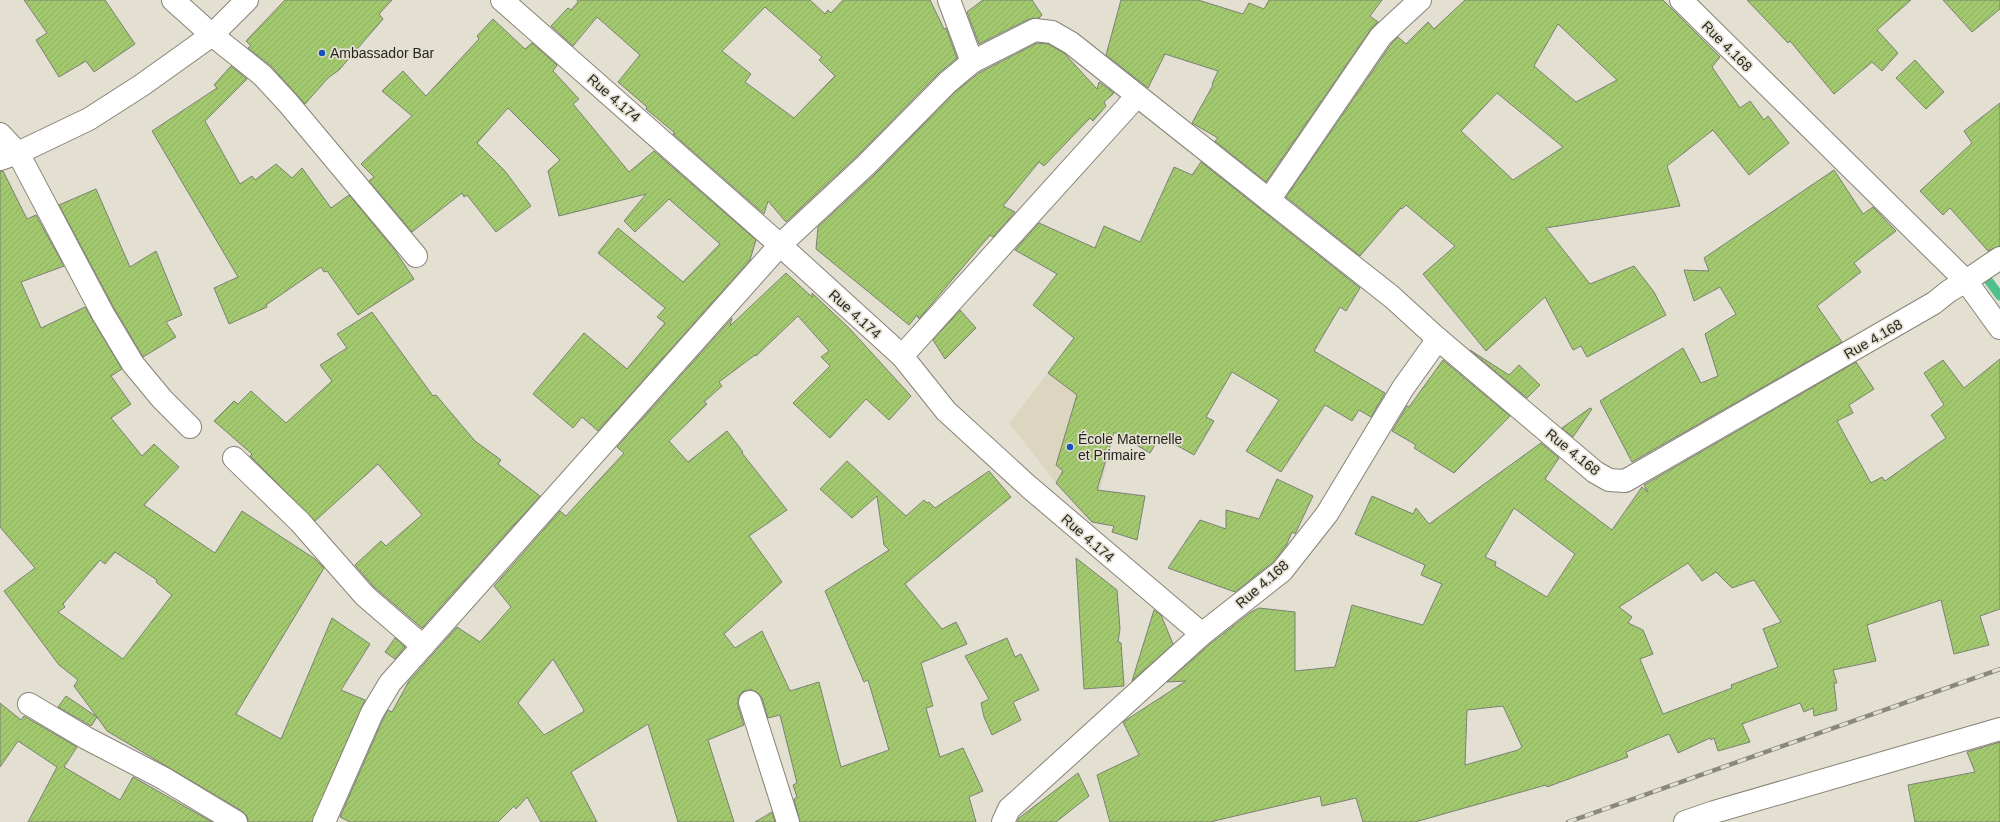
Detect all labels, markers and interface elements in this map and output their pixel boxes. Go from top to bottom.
street label: Rue 4.168 [1699,18,1756,75]
place label: Ambassador Bar [330,45,435,61]
marker: Ambassador Bar [317,48,327,58]
street label: Rue 4.174 [584,71,644,125]
street label: Rue 4.174 [826,286,885,342]
street label: Rue 4.168 [1841,316,1905,362]
street label: Rue 4.168 [1543,425,1603,479]
place label: École Maternelle et Primaire [1078,431,1182,463]
marker: École Maternelle et Primaire [1065,442,1075,452]
street label: Rue 4.174 [1058,511,1118,565]
street label: Rue 4.168 [1232,557,1292,611]

